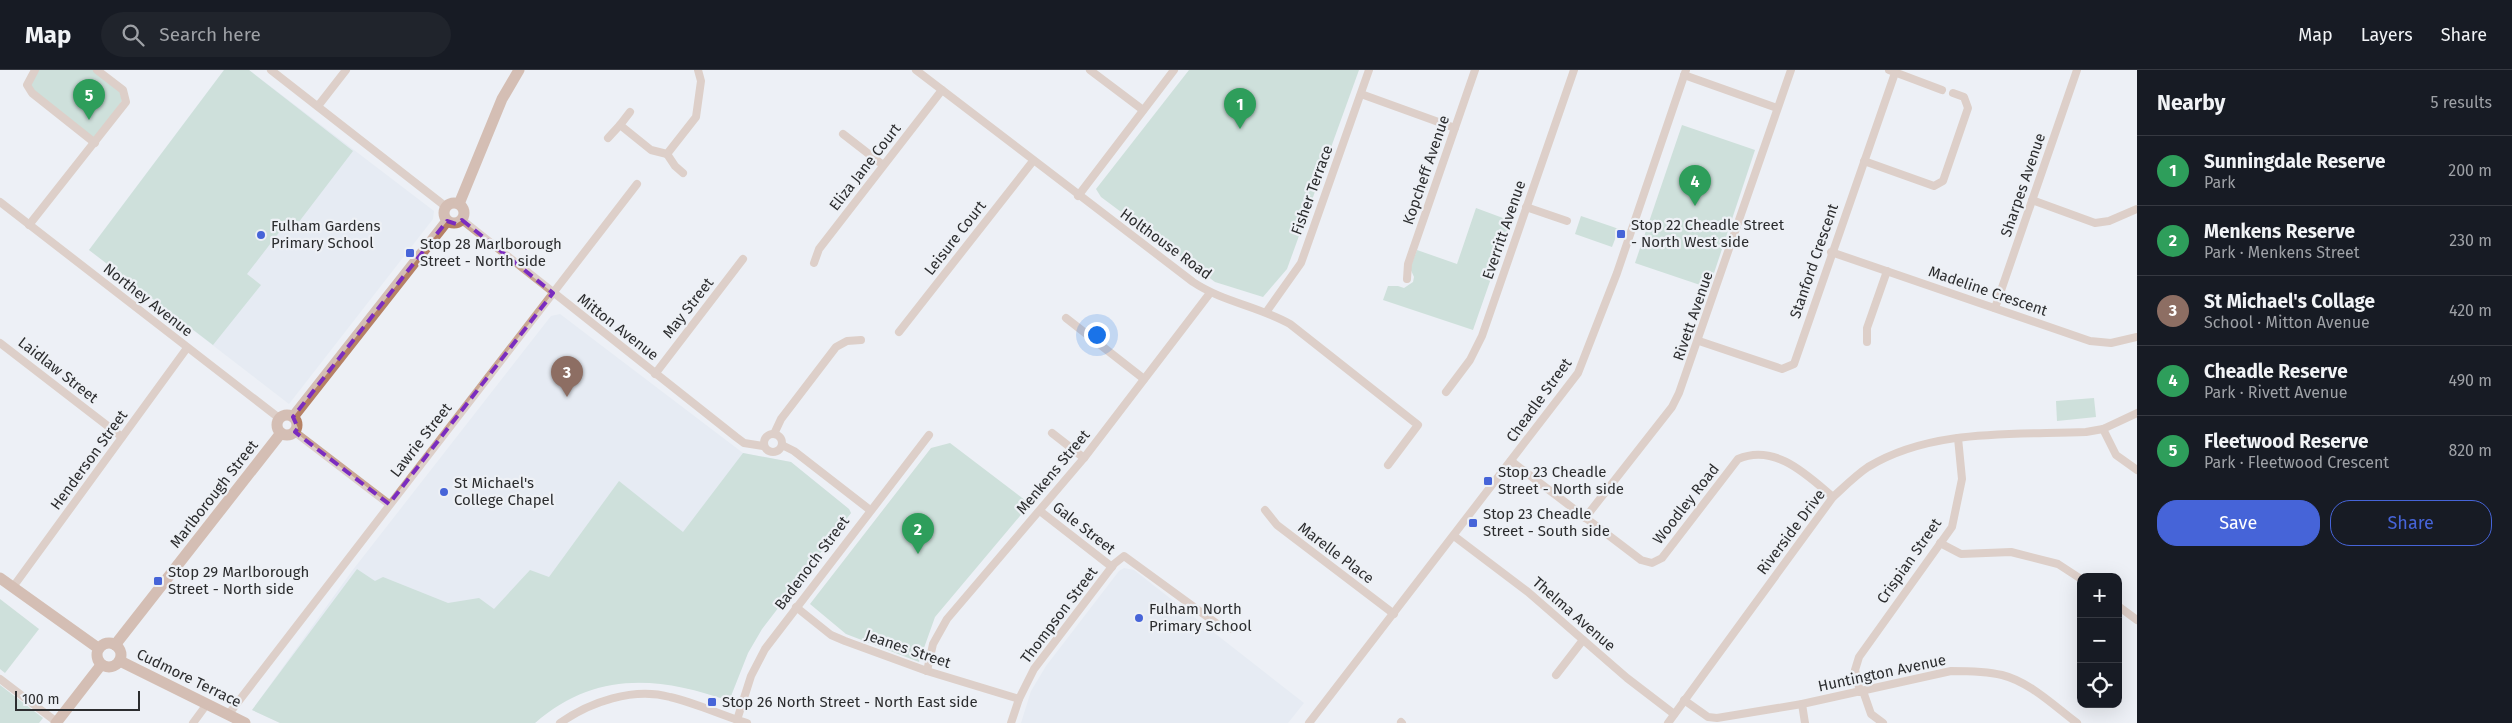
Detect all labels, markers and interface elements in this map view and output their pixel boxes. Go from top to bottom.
search box [101,12,451,57]
text: Map [25,21,71,49]
icon: search [119,21,147,49]
text: Search here [159,23,261,46]
text: Map [2298,24,2333,46]
text: Layers [2361,24,2413,46]
text: Share [2441,24,2487,46]
pin: 5 [73,79,105,120]
pin: 1 [1224,88,1256,129]
text: Nearby [2157,90,2225,116]
text: 5 results [2431,93,2492,112]
street label: Kopcheff Avenue [1399,113,1453,227]
street label: Eliza Jane Court [825,119,905,214]
street label: Sharpes Avenue [1997,131,2049,239]
street label: Fisher Terrace [1287,143,1337,237]
text: Sunningdale Reserve [2204,150,2386,173]
text: 1 [2169,161,2177,180]
text: 200 m [2448,161,2492,180]
pin: 4 [1679,165,1711,206]
text: Park [2204,173,2236,192]
street label: Everritt Avenue [1479,178,1529,282]
street label: Leisure Court [920,197,990,279]
street label: Stanford Crescent [1786,201,1842,321]
street label: Holthouse Road [1117,205,1215,283]
place label: Stop 22 Cheadle Street - North West side [1631,216,1785,251]
place label: Fulham Gardens Primary School [271,217,381,252]
text: Menkens Reserve [2204,220,2355,243]
marker: Stop 22 Cheadle Street - North West side [1615,228,1627,240]
marker: Fulham Gardens Primary School [255,229,267,241]
text: 2 [2169,231,2177,250]
text: 230 m [2449,231,2492,250]
place label: Stop 28 Marlborough Street - North side [420,235,562,270]
text: Park · Menkens Street [2204,243,2360,262]
marker: Stop 28 Marlborough Street - North side [404,247,416,259]
street label: Northey Avenue [100,260,196,340]
street label: Madeline Crescent [1926,262,2050,320]
street label: Rivett Avenue [1669,269,1717,363]
street label: May Street [659,274,718,342]
street label: Mitton Avenue [574,290,662,364]
text: St Michael's Collage [2204,290,2375,313]
text: 3 [2169,301,2177,320]
text: 420 m [2449,301,2492,320]
text: School · Mitton Avenue [2204,313,2370,332]
your location [1084,322,1110,348]
street label: Laidlaw Street [14,333,102,407]
street label: Cheadle Street [1503,354,1576,445]
pin: 3 [551,356,583,397]
text: Cheadle Reserve [2204,360,2348,383]
text: 4 [2168,371,2178,390]
text: 490 m [2449,371,2492,390]
text: Park · Rivett Avenue [2204,383,2347,402]
street label: Lawrie Street [387,399,456,481]
street label: Henderson Street [47,406,132,513]
street label: Menkens Street [1012,426,1094,518]
text: Fleetwood Reserve [2204,430,2369,453]
street label: Marlborough Street [166,436,262,551]
text: 5 [2169,441,2177,460]
text: 820 m [2449,441,2492,460]
text: Park · Fleetwood Crescent [2204,453,2389,472]
street label: Woodley Road [1649,460,1723,548]
place label: Stop 23 Cheadle Street - North side [1498,463,1624,498]
place label: St Michael's College Chapel [454,474,555,509]
marker: Stop 23 Cheadle Street - North side [1482,475,1494,487]
marker: St Michael's College Chapel [438,486,450,498]
street label: Riverside Drive [1753,486,1829,578]
street label: Gale Street [1049,498,1119,558]
button: Save [2157,500,2320,546]
button: Share [2330,500,2492,546]
place label: Stop 23 Cheadle Street - South side [1483,505,1610,540]
street label: Badenoch Street [771,512,853,613]
pin: 2 [902,513,934,554]
street label: Crispian Street [1873,514,1945,607]
marker: Stop 23 Cheadle Street - South side [1467,517,1479,529]
street label: Marelle Place [1295,519,1377,587]
place label: Stop 29 Marlborough Street - North side [168,563,309,598]
street label: Thompson Street [1017,563,1102,667]
street label: Thelma Avenue [1529,573,1619,655]
map controls [2077,573,2122,708]
button: + [2077,573,2122,618]
marker: Stop 29 Marlborough Street - North side [152,575,164,587]
place label: Fulham North Primary School [1149,600,1252,635]
marker: Fulham North Primary School [1133,612,1145,624]
button: − [2077,618,2122,663]
street label: Jeanes Street [863,626,954,672]
street label: Cudmore Terrace [134,645,244,711]
street label: Huntington Avenue [1816,651,1948,695]
button: locate [2077,663,2122,708]
scale bar [15,688,140,711]
text: 100 m [22,691,59,708]
place label: Stop 26 North Street - North East side [722,693,978,711]
marker: Stop 26 North Street - North East side [706,696,718,708]

